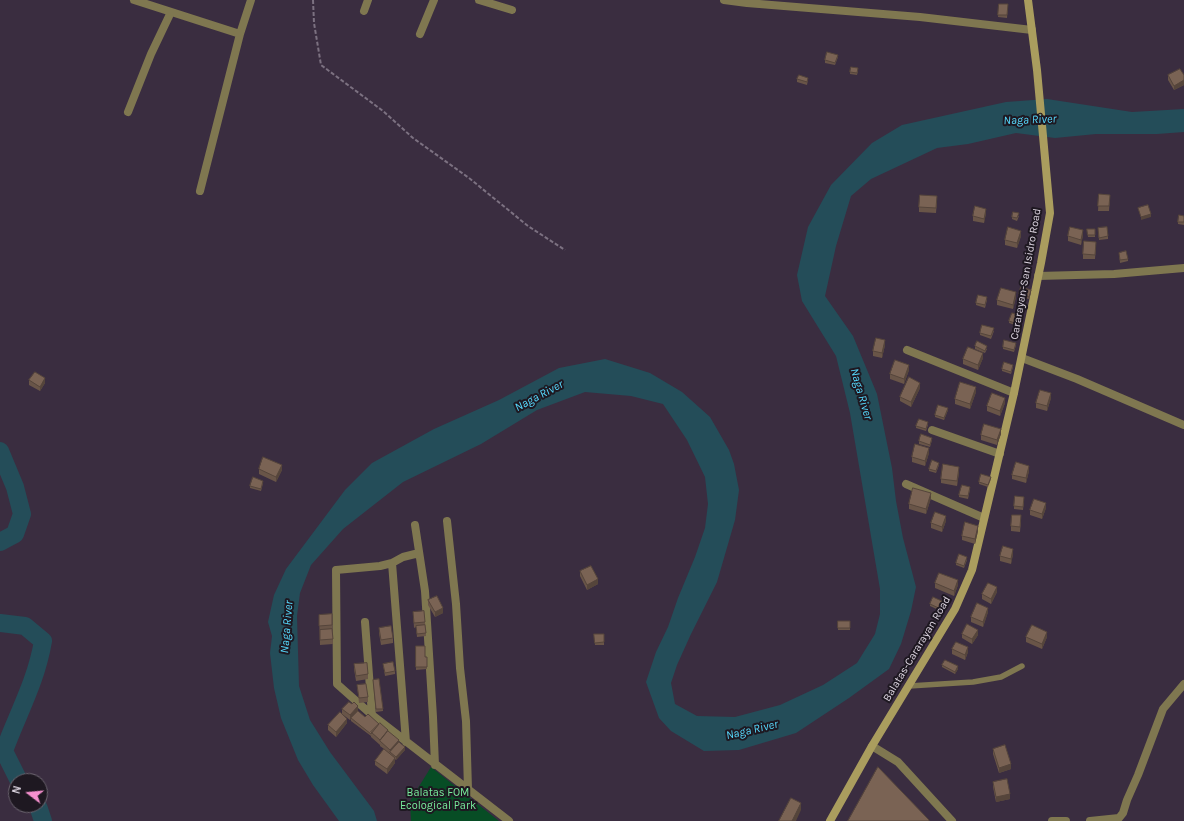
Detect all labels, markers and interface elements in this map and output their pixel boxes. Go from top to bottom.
water label: Naga River [1003,112,1057,128]
street label: Cararayan-San Isidro Road [1008,207,1044,341]
water label: Naga River [847,366,875,422]
water label: Naga River [512,377,566,415]
street label: Balatas-Cararayan Road [880,594,954,704]
water label: Naga River [278,600,296,654]
water label: Naga River [725,717,779,743]
north arrow [8,773,48,813]
text: N [10,784,24,795]
park label: Balatas FOM Ecological Park [400,786,476,812]

